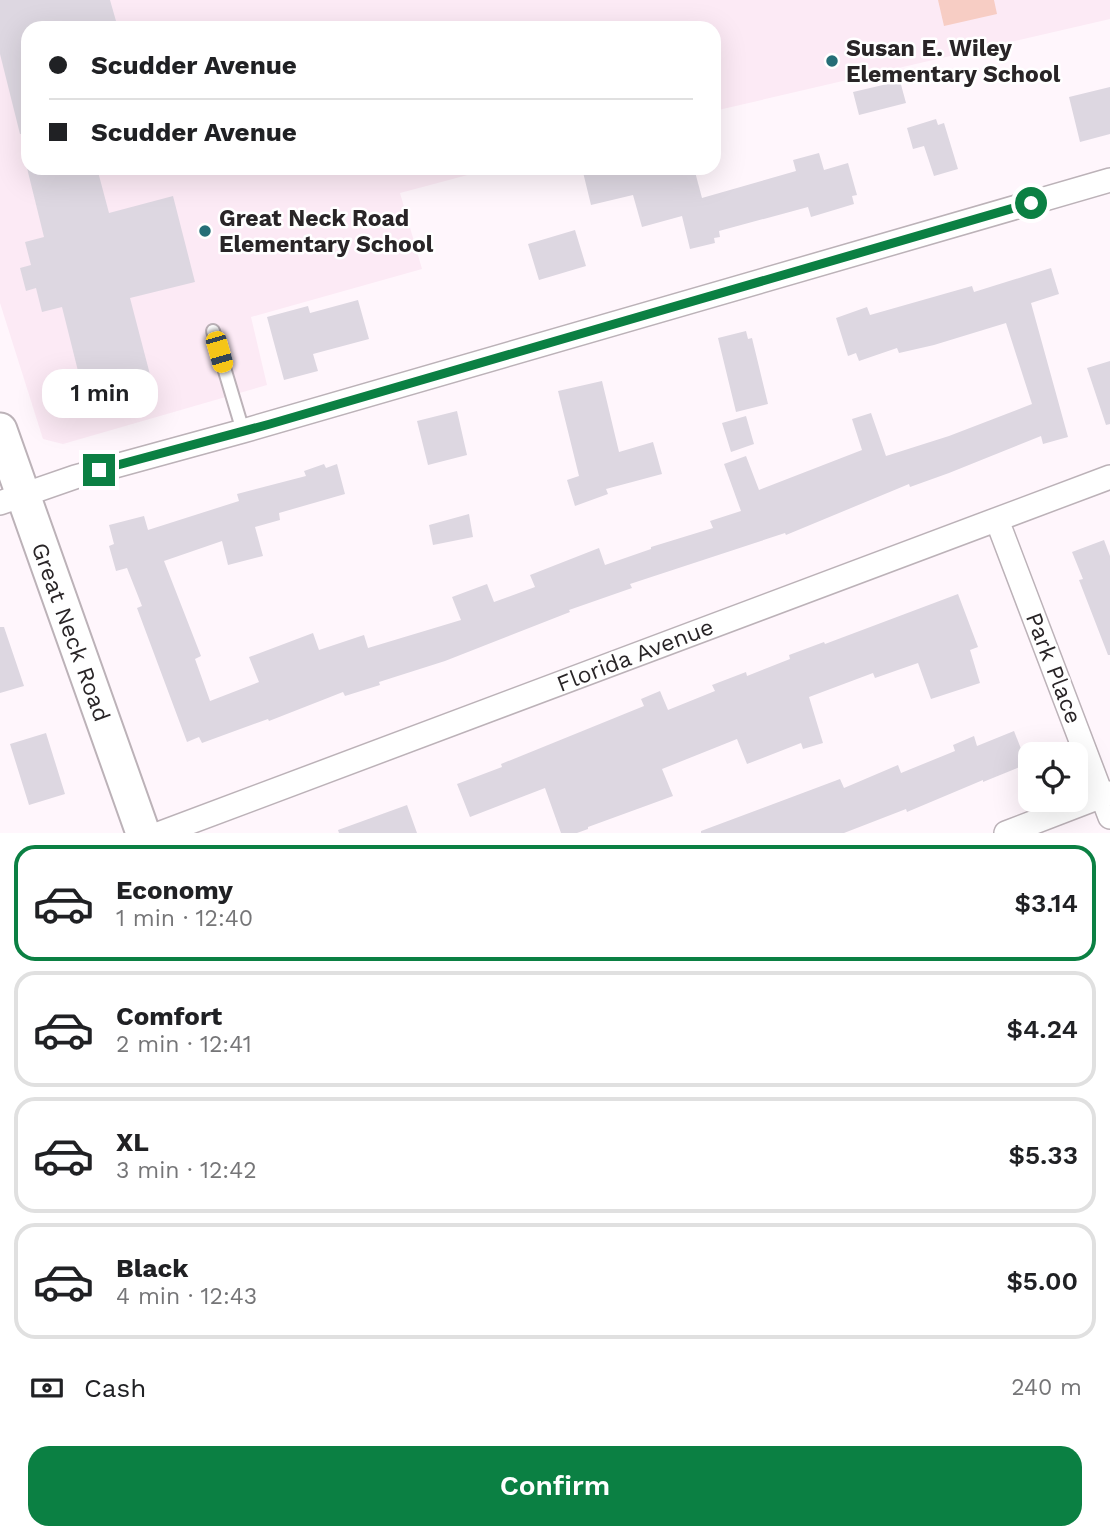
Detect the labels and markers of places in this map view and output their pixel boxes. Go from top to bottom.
place label: Susan E. Wiley Elementary School [846,35,1061,88]
marker: Susan E. Wiley Elementary School [824,53,840,69]
place label: Great Neck Road Elementary School [219,205,434,258]
marker: Great Neck Road Elementary School [197,223,213,239]

